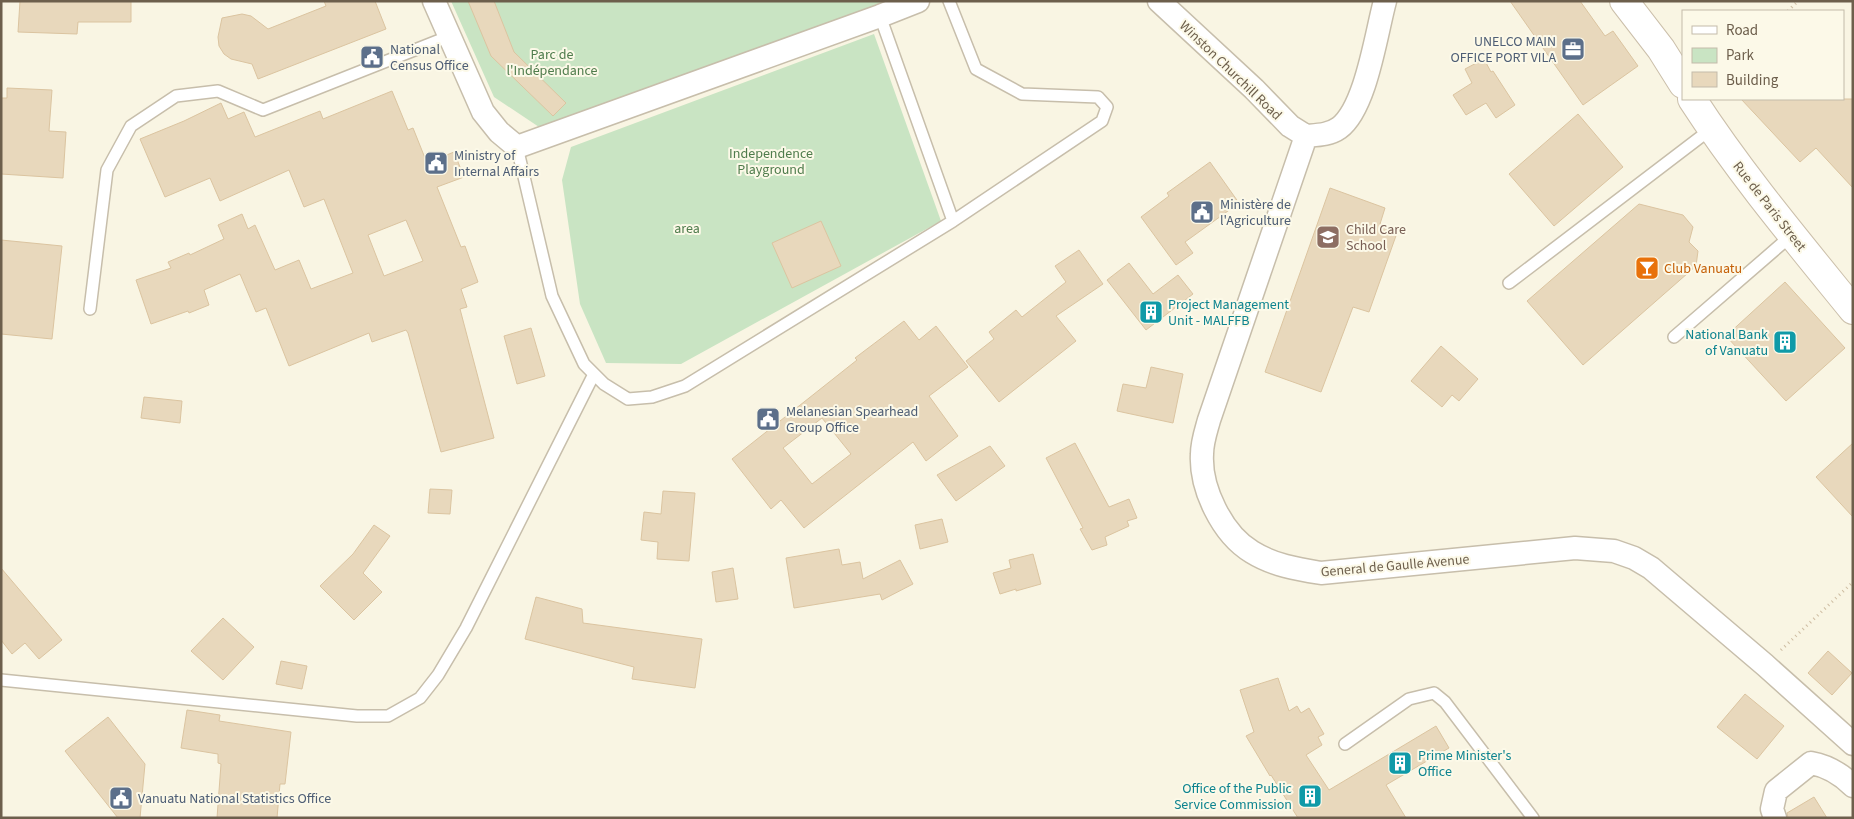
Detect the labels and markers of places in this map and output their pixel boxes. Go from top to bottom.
place label: UNELCO MAIN OFFICE PORT VILA [1450,32,1556,68]
office icon: UNELCO MAIN OFFICE PORT VILA [1560,36,1586,62]
place label: National Census Office [390,40,469,76]
public building icon: National Census Office [359,44,385,70]
place label: Ministry of Internal Affairs [454,146,539,182]
public building icon: Ministry of Internal Affairs [423,150,449,176]
place label: Ministère de l'Agriculture [1220,195,1291,231]
public building icon: Ministère de l'Agriculture [1189,199,1215,225]
place label: Child Care School [1346,220,1406,256]
school or university icon: Child Care School [1315,224,1341,250]
bar icon: Club Vanuatu [1634,255,1660,281]
place label: Club Vanuatu [1664,259,1742,279]
place label: Project Management Unit - MALFFB [1168,295,1289,331]
building icon: Project Management Unit - MALFFB [1138,299,1164,325]
place label: National Bank of Vanuatu [1685,325,1768,361]
building icon: National Bank of Vanuatu [1772,329,1798,355]
place label: Melanesian Spearhead Group Office [786,402,918,438]
public building icon: Melanesian Spearhead Group Office [755,406,781,432]
place label: Prime Minister's Office [1418,746,1511,782]
building icon: Prime Minister's Office [1387,750,1413,776]
place label: Office of the Public Service Commission [1174,779,1293,815]
building icon: Office of the Public Service Commission [1297,783,1323,809]
public building icon: Vanuatu National Statistics Office [108,785,134,811]
place label: Vanuatu National Statistics Office [138,789,331,809]

